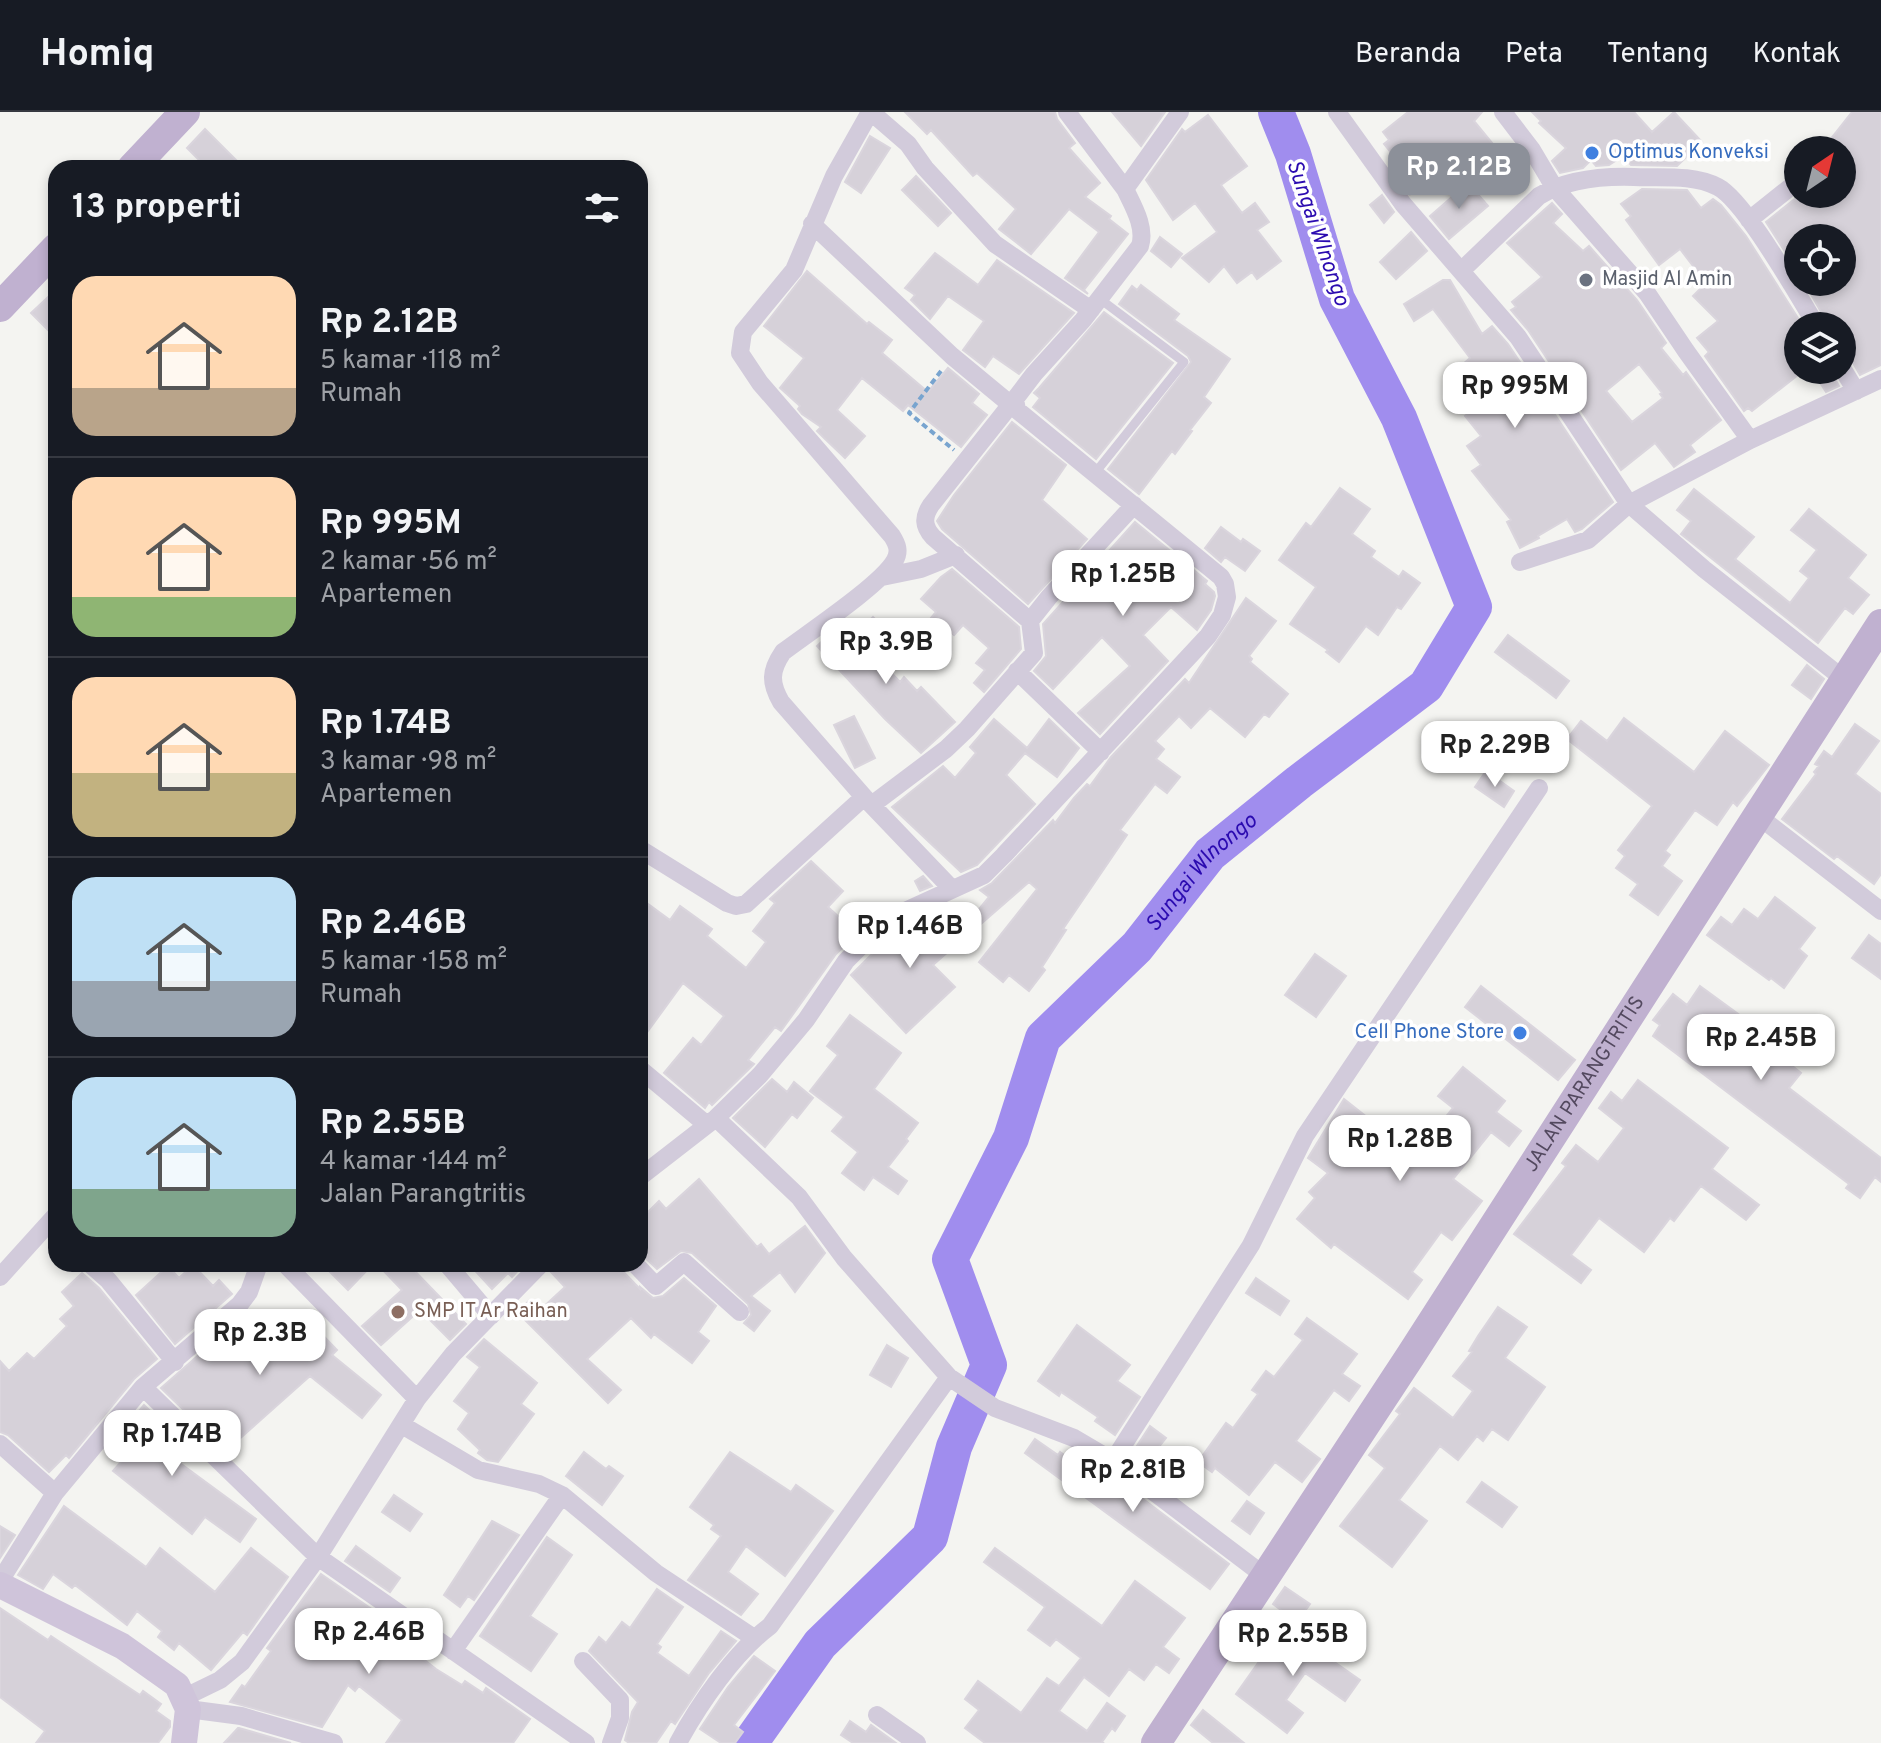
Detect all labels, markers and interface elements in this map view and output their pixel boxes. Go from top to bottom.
text: Homiq [40,31,155,80]
text: Beranda [1355,37,1461,73]
text: Peta [1505,37,1563,73]
text: Tentang [1607,37,1708,73]
text: Kontak [1752,37,1841,73]
north arrow [1784,136,1856,208]
map controls [1784,136,1856,384]
place label: Optimus Konveksi [1608,140,1769,166]
pin: Rp 2.12B [1376,143,1542,211]
marker: Optimus Konveksi [1583,144,1601,162]
text: Rp 2.12B [1406,152,1512,185]
water label: Sungai WInongo [1279,156,1355,310]
icon: filters [580,186,624,230]
text: 13 properti [72,187,242,230]
button: locate [1784,224,1856,296]
place label: Masjid Al Amin [1602,267,1732,293]
marker: Masjid Al Amin [1577,271,1595,289]
text: Rp 2.12B [320,302,459,345]
icon: home [136,308,232,404]
button: layers [1784,312,1856,384]
text: 5 kamar · 118 m² [320,345,501,378]
pin: Rp 995M [1441,362,1589,430]
text: Rp 995M [1461,371,1569,404]
text: Rumah [320,378,402,411]
text: Rp 995M [320,503,462,546]
icon: home [136,509,232,605]
text: 2 kamar · 56 m² [320,546,497,579]
pin: Rp 1.25B [1040,550,1206,618]
text: Rp 1.25B [1070,559,1176,592]
text: Apartemen [320,579,452,612]
pin: Rp 3.9B [812,618,960,686]
text: Rp 3.9B [839,627,933,660]
text: Rp 1.74B [320,703,452,746]
icon: home [136,709,232,805]
pin: Rp 2.29B [1412,721,1578,789]
text: Rp 2.29B [1439,730,1551,763]
text: 3 kamar · 98 m² [320,746,496,779]
text: Apartemen [320,779,452,812]
water label: Sungai WInongo [1140,808,1263,938]
pin: Rp 1.46B [827,902,993,970]
text: Rp 2.46B [320,903,467,946]
icon: home [136,909,232,1005]
text: Rp 1.46B [857,911,963,944]
text: 5 kamar · 158 m² [320,946,507,979]
text: Rumah [320,979,402,1012]
street label: JALAN PARANGTRITIS [1519,992,1651,1177]
pin: Rp 2.45B [1678,1014,1844,1082]
place label: Cell Phone Store [1355,1020,1504,1046]
text: Rp 2.45B [1705,1023,1817,1056]
marker: Cell Phone Store [1511,1024,1529,1042]
text: Rp 2.55B [320,1103,466,1146]
icon: home [136,1109,232,1205]
pin: Rp 1.28B [1317,1115,1483,1183]
text: Rp 1.28B [1347,1124,1453,1157]
text: 4 kamar · 144 m² [320,1146,507,1179]
text: Jalan Parangtritis [320,1179,526,1212]
place label: SMP IT Ar Raihan [414,1299,568,1325]
marker: SMP IT Ar Raihan [389,1303,407,1321]
pin: Rp 2.3B [186,1309,334,1377]
text: Rp 2.3B [212,1318,308,1351]
pin: Rp 1.74B [89,1410,255,1478]
text: Rp 1.74B [122,1419,222,1452]
pin: Rp 2.81B [1050,1446,1216,1514]
text: Rp 2.81B [1080,1455,1186,1488]
pin: Rp 2.46B [286,1608,452,1676]
pin: Rp 2.55B [1210,1610,1376,1678]
text: Rp 2.46B [313,1617,425,1650]
text: Rp 2.55B [1237,1619,1349,1652]

